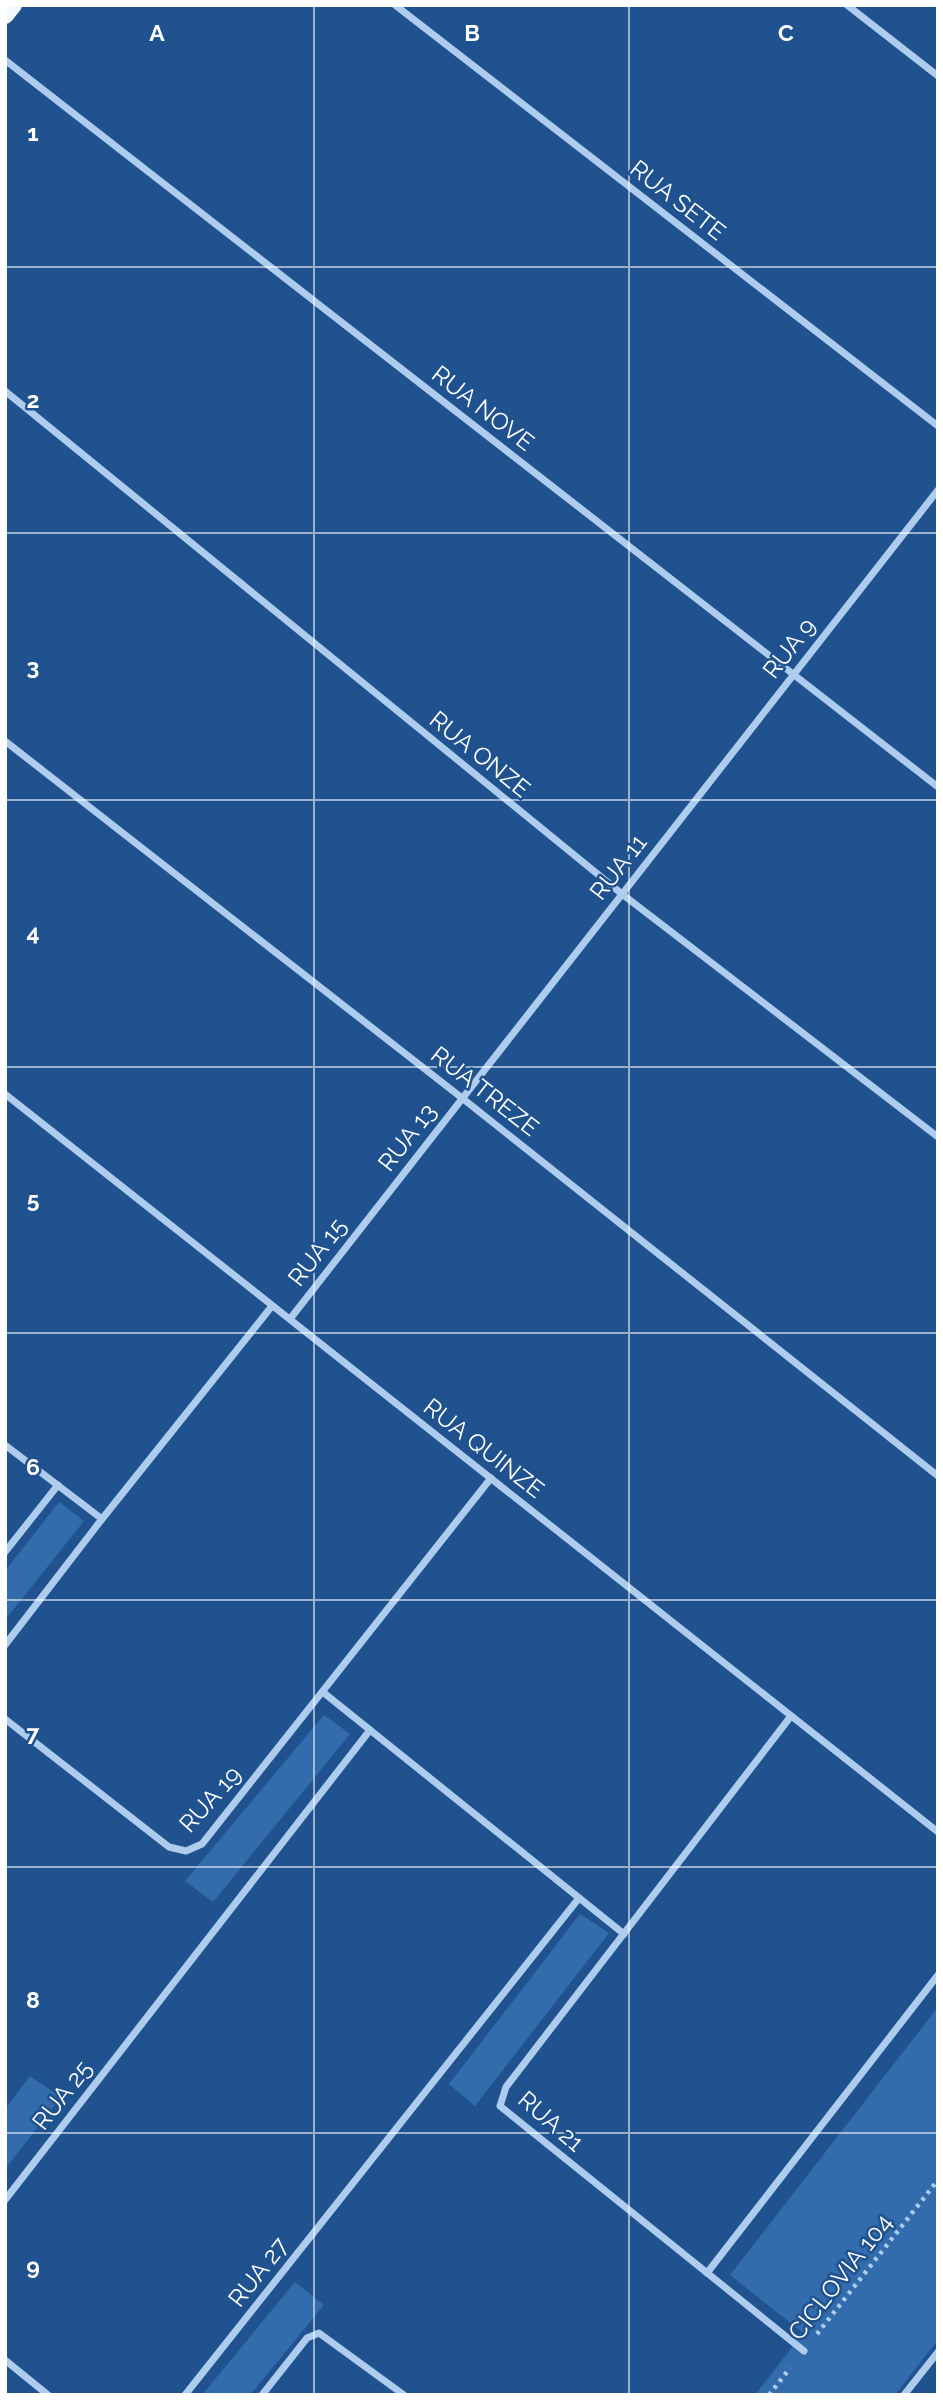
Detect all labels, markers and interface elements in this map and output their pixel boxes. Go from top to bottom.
text: A [149,19,165,46]
text: B [464,19,480,46]
text: C [778,19,794,46]
text: 1 [27,119,39,146]
street label: RUA SETE [624,154,732,246]
street label: RUA NOVE [426,359,540,457]
text: 2 [27,386,39,413]
street label: RUA 9 [756,612,822,684]
text: 3 [27,653,39,680]
street label: RUA ONZE [424,705,536,803]
street label: RUA 11 [583,828,653,906]
text: 4 [26,919,40,946]
street label: RUA TREZE [425,1040,545,1142]
street label: RUA 13 [372,1097,442,1177]
text: 5 [27,1186,40,1213]
street label: RUA 15 [282,1212,352,1292]
street label: RUA QUINZE [418,1392,550,1504]
text: 6 [26,1453,40,1480]
text: 7 [27,1719,40,1746]
street label: RUA 19 [173,1760,247,1838]
text: 8 [26,1986,40,2013]
street label: RUA 25 [26,2054,98,2136]
street label: RUA 21 [512,2085,590,2157]
street label: CICLOVIA 104 [782,2208,898,2346]
street label: RUA 27 [222,2231,294,2312]
text: 9 [26,2253,40,2280]

